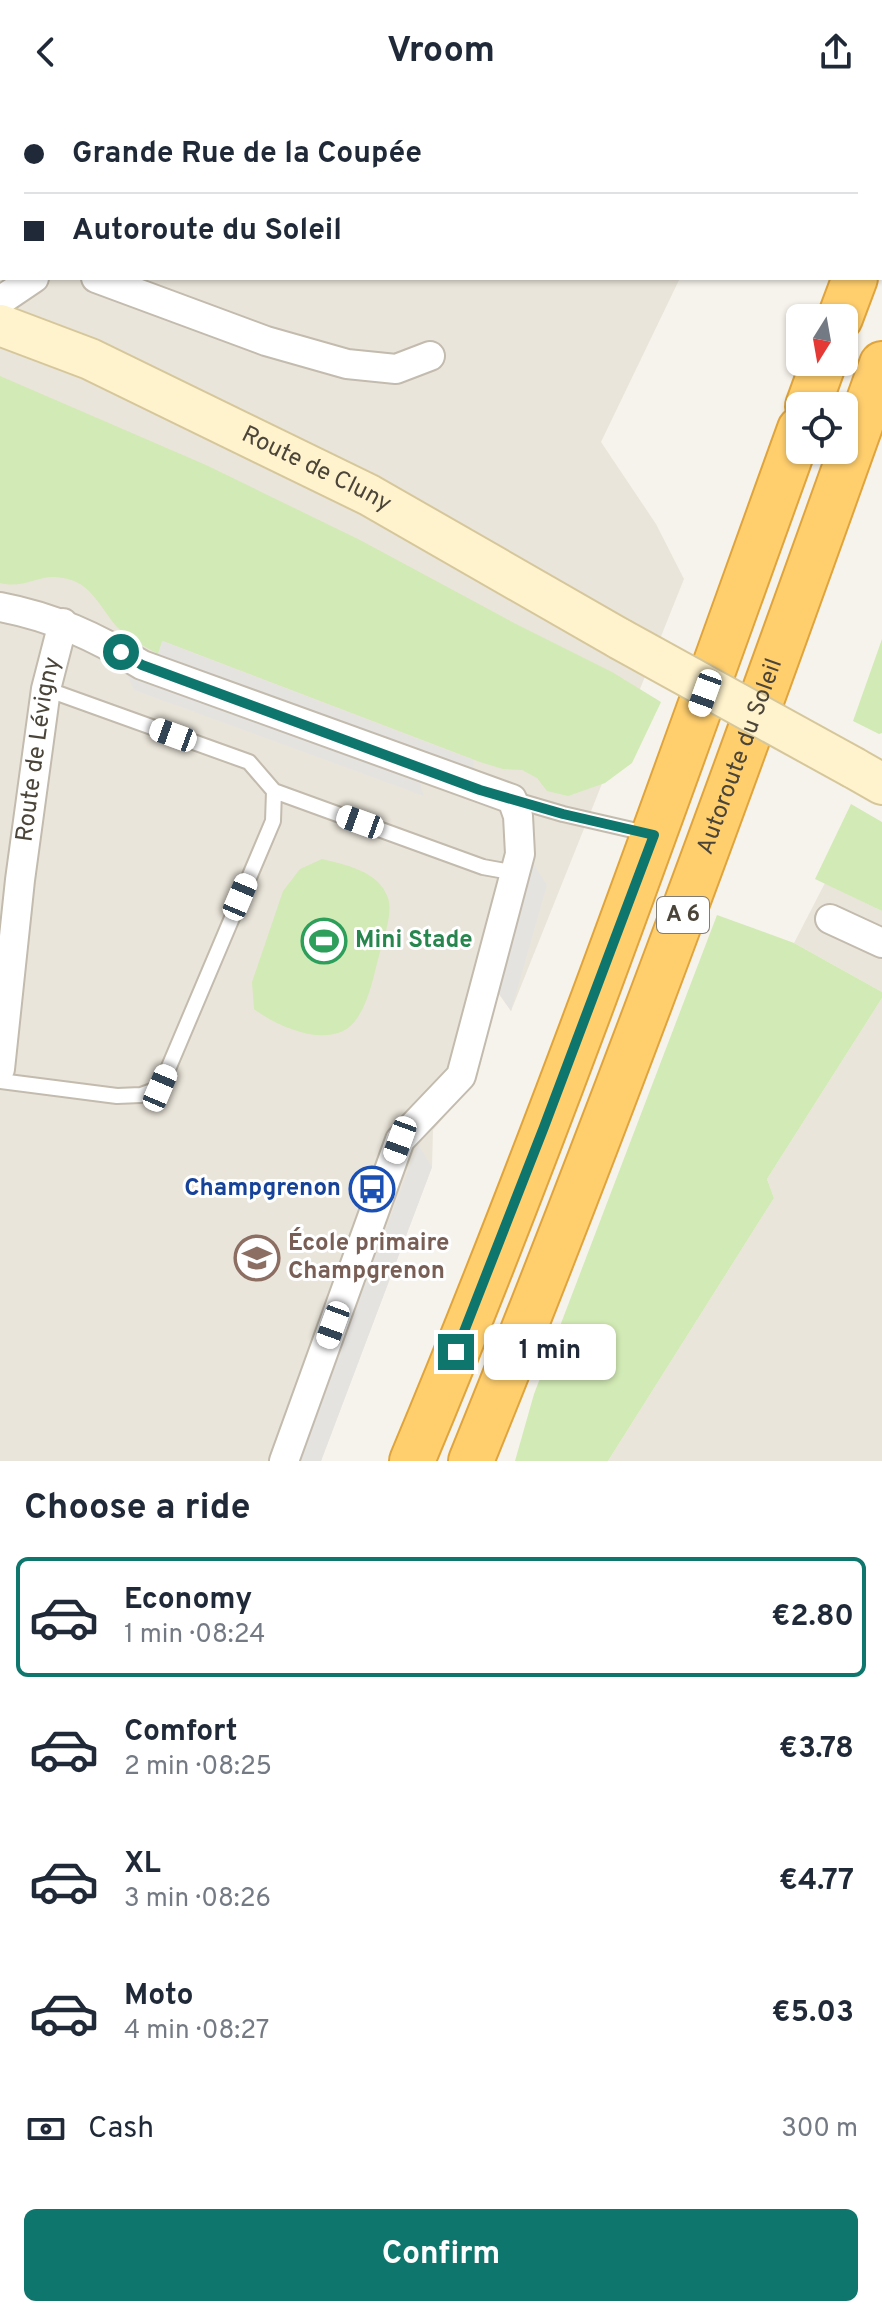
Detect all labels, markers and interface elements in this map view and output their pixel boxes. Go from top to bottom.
text: Vroom [387,29,495,75]
icon: back [24,30,68,74]
icon: share [814,30,858,74]
text: Grande Rue de la Coupée [72,136,422,173]
text: Autoroute du Soleil [72,213,342,250]
north arrow [786,304,858,376]
map controls [786,304,858,464]
button: locate [786,392,858,464]
street label: Route de Cluny [236,420,397,520]
route start [103,634,139,670]
street label: Route de Lévigny [10,654,69,844]
street label: Autoroute du Soleil [691,655,790,859]
car [686,666,724,720]
car [146,716,200,754]
car [333,803,387,841]
car [220,870,260,924]
road number: A 6 [657,897,709,933]
sports icon: Mini Stade [300,917,348,965]
place label: Mini Stade [355,926,473,956]
car [140,1061,180,1115]
car [381,1113,419,1167]
bus stop icon: Champgrenon [348,1165,396,1213]
place label: Champgrenon [184,1174,341,1204]
place label: École primaire Champgrenon [288,1227,449,1287]
school or university icon: École primaire Champgrenon [233,1234,281,1282]
car [314,1298,352,1352]
callout: 1 min [484,1324,616,1380]
route end [438,1334,474,1370]
text: 1 min [519,1335,581,1368]
text: Choose a ride [24,1486,250,1532]
icon: car [28,1581,100,1653]
text: Economy [124,1582,252,1619]
text: €2.80 [771,1599,854,1636]
text: 1 min · 08:24 [124,1619,266,1652]
icon: car [28,1713,100,1785]
text: Comfort [124,1714,237,1751]
text: €3.78 [779,1731,854,1768]
text: 2 min · 08:25 [124,1751,272,1784]
icon: car [28,1845,100,1917]
text: XL [124,1846,161,1883]
text: €4.77 [779,1863,854,1900]
text: 3 min · 08:26 [124,1883,271,1916]
icon: car [28,1977,100,2049]
text: Moto [124,1978,194,2015]
text: €5.03 [772,1995,854,2032]
text: 4 min · 08:27 [124,2015,269,2048]
icon: cash [24,2107,68,2151]
text: Cash [88,2111,154,2148]
text: 300 m [781,2113,858,2146]
button: Confirm [24,2209,858,2301]

